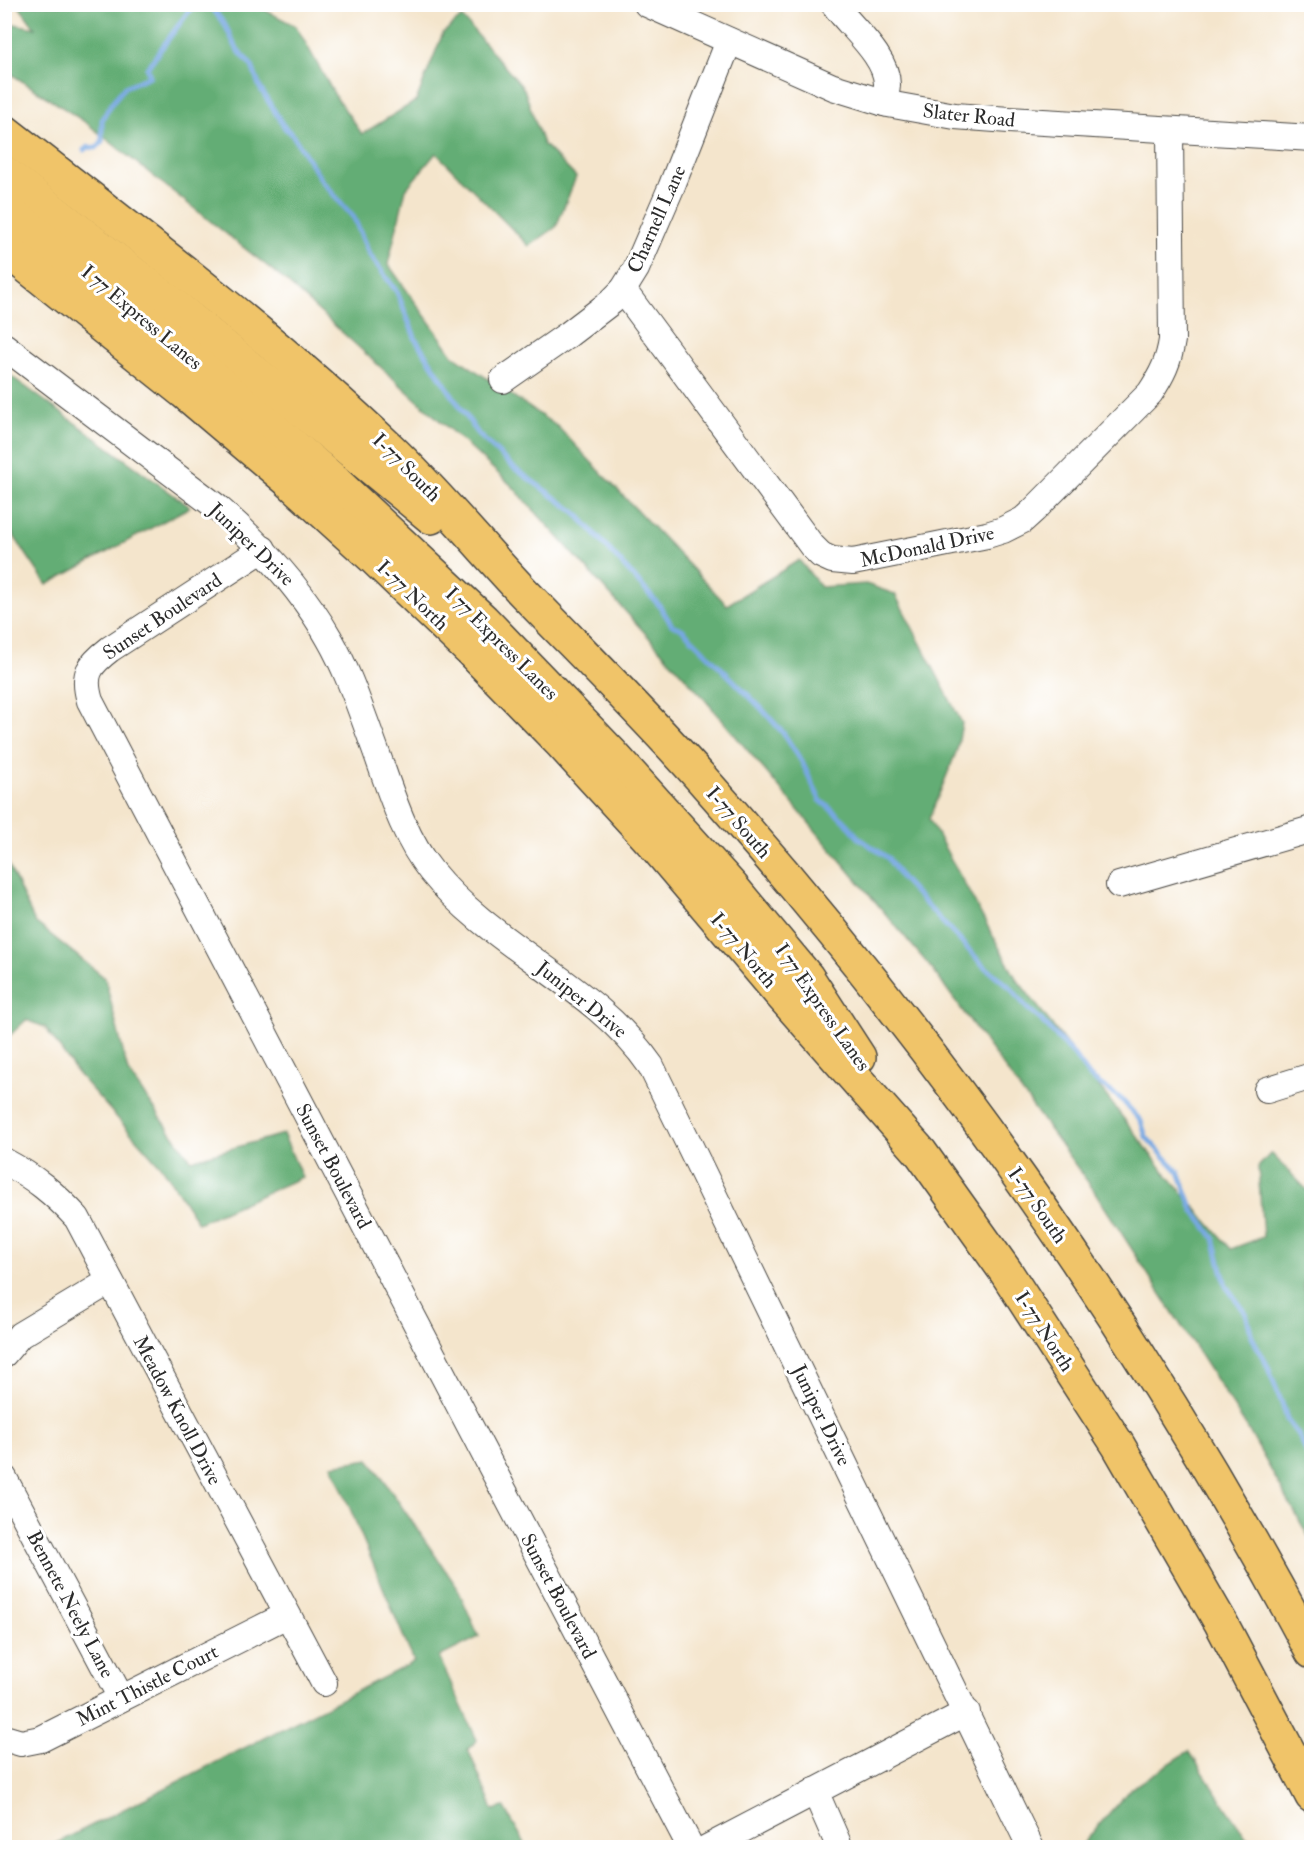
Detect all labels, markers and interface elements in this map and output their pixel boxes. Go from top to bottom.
street label: Slater Road [921,98,1017,133]
street label: Charnell Lane [622,161,691,277]
street label: I 77 Express Lanes [76,260,207,376]
street label: I-77 South [367,428,447,507]
street label: Juniper Drive [202,497,300,592]
street label: McDonald Drive [858,520,996,573]
street label: I-77 North [371,555,454,636]
street label: Sunset Boulevard [98,567,227,665]
street label: I 77 Express Lanes [439,581,564,706]
street label: I-77 South [701,781,777,864]
street label: I-77 North [705,908,783,993]
street label: I 77 Express Lanes [768,939,876,1077]
street label: Juniper Drive [530,955,632,1044]
street label: Sunset Boulevard [290,1099,377,1233]
street label: I-77 South [1002,1162,1073,1249]
street label: I-77 North [1009,1286,1080,1376]
street label: Meadow Knoll Drive [128,1331,227,1489]
street label: Juniper Drive [785,1360,857,1470]
street label: Bennete Neely Lane [21,1526,120,1682]
street label: Sunset Boulevard [515,1529,602,1663]
street label: Mint Thistle Court [72,1639,223,1732]

